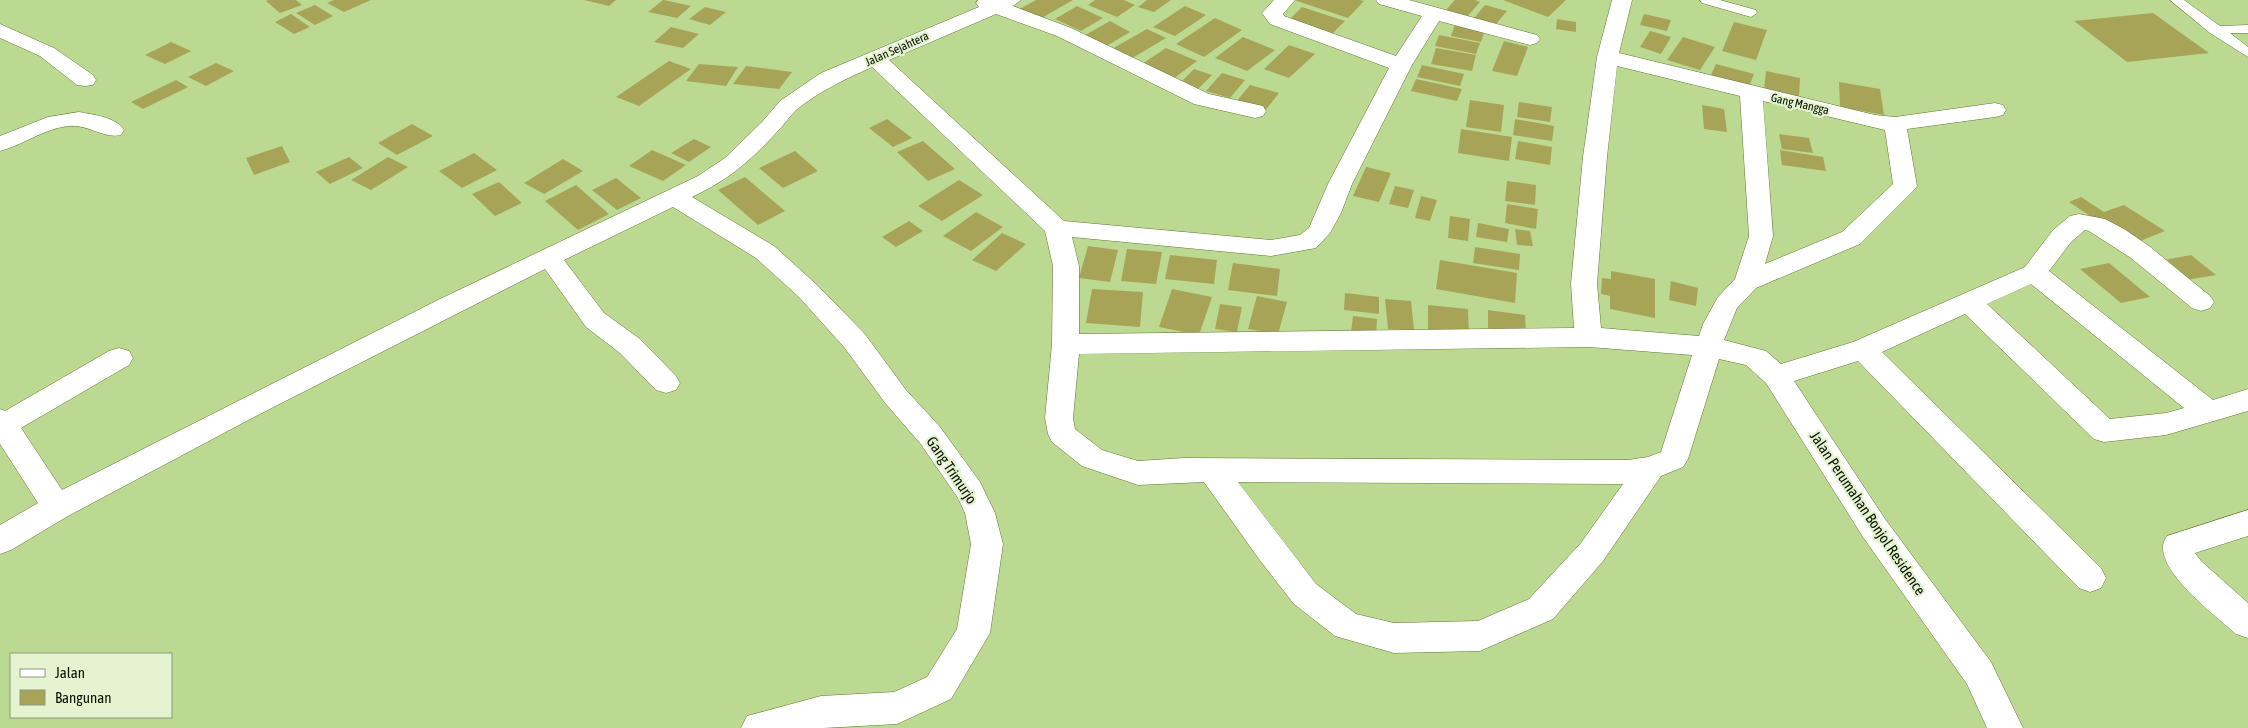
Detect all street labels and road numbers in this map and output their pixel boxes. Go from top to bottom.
street label: Jalan Sejahtera [863,29,931,69]
street label: Gang Mangga [1769,90,1831,118]
street label: Jalan Perumahan Bonjol Residence [1807,428,1929,598]
street label: Gang Trimurjo [923,433,981,507]

